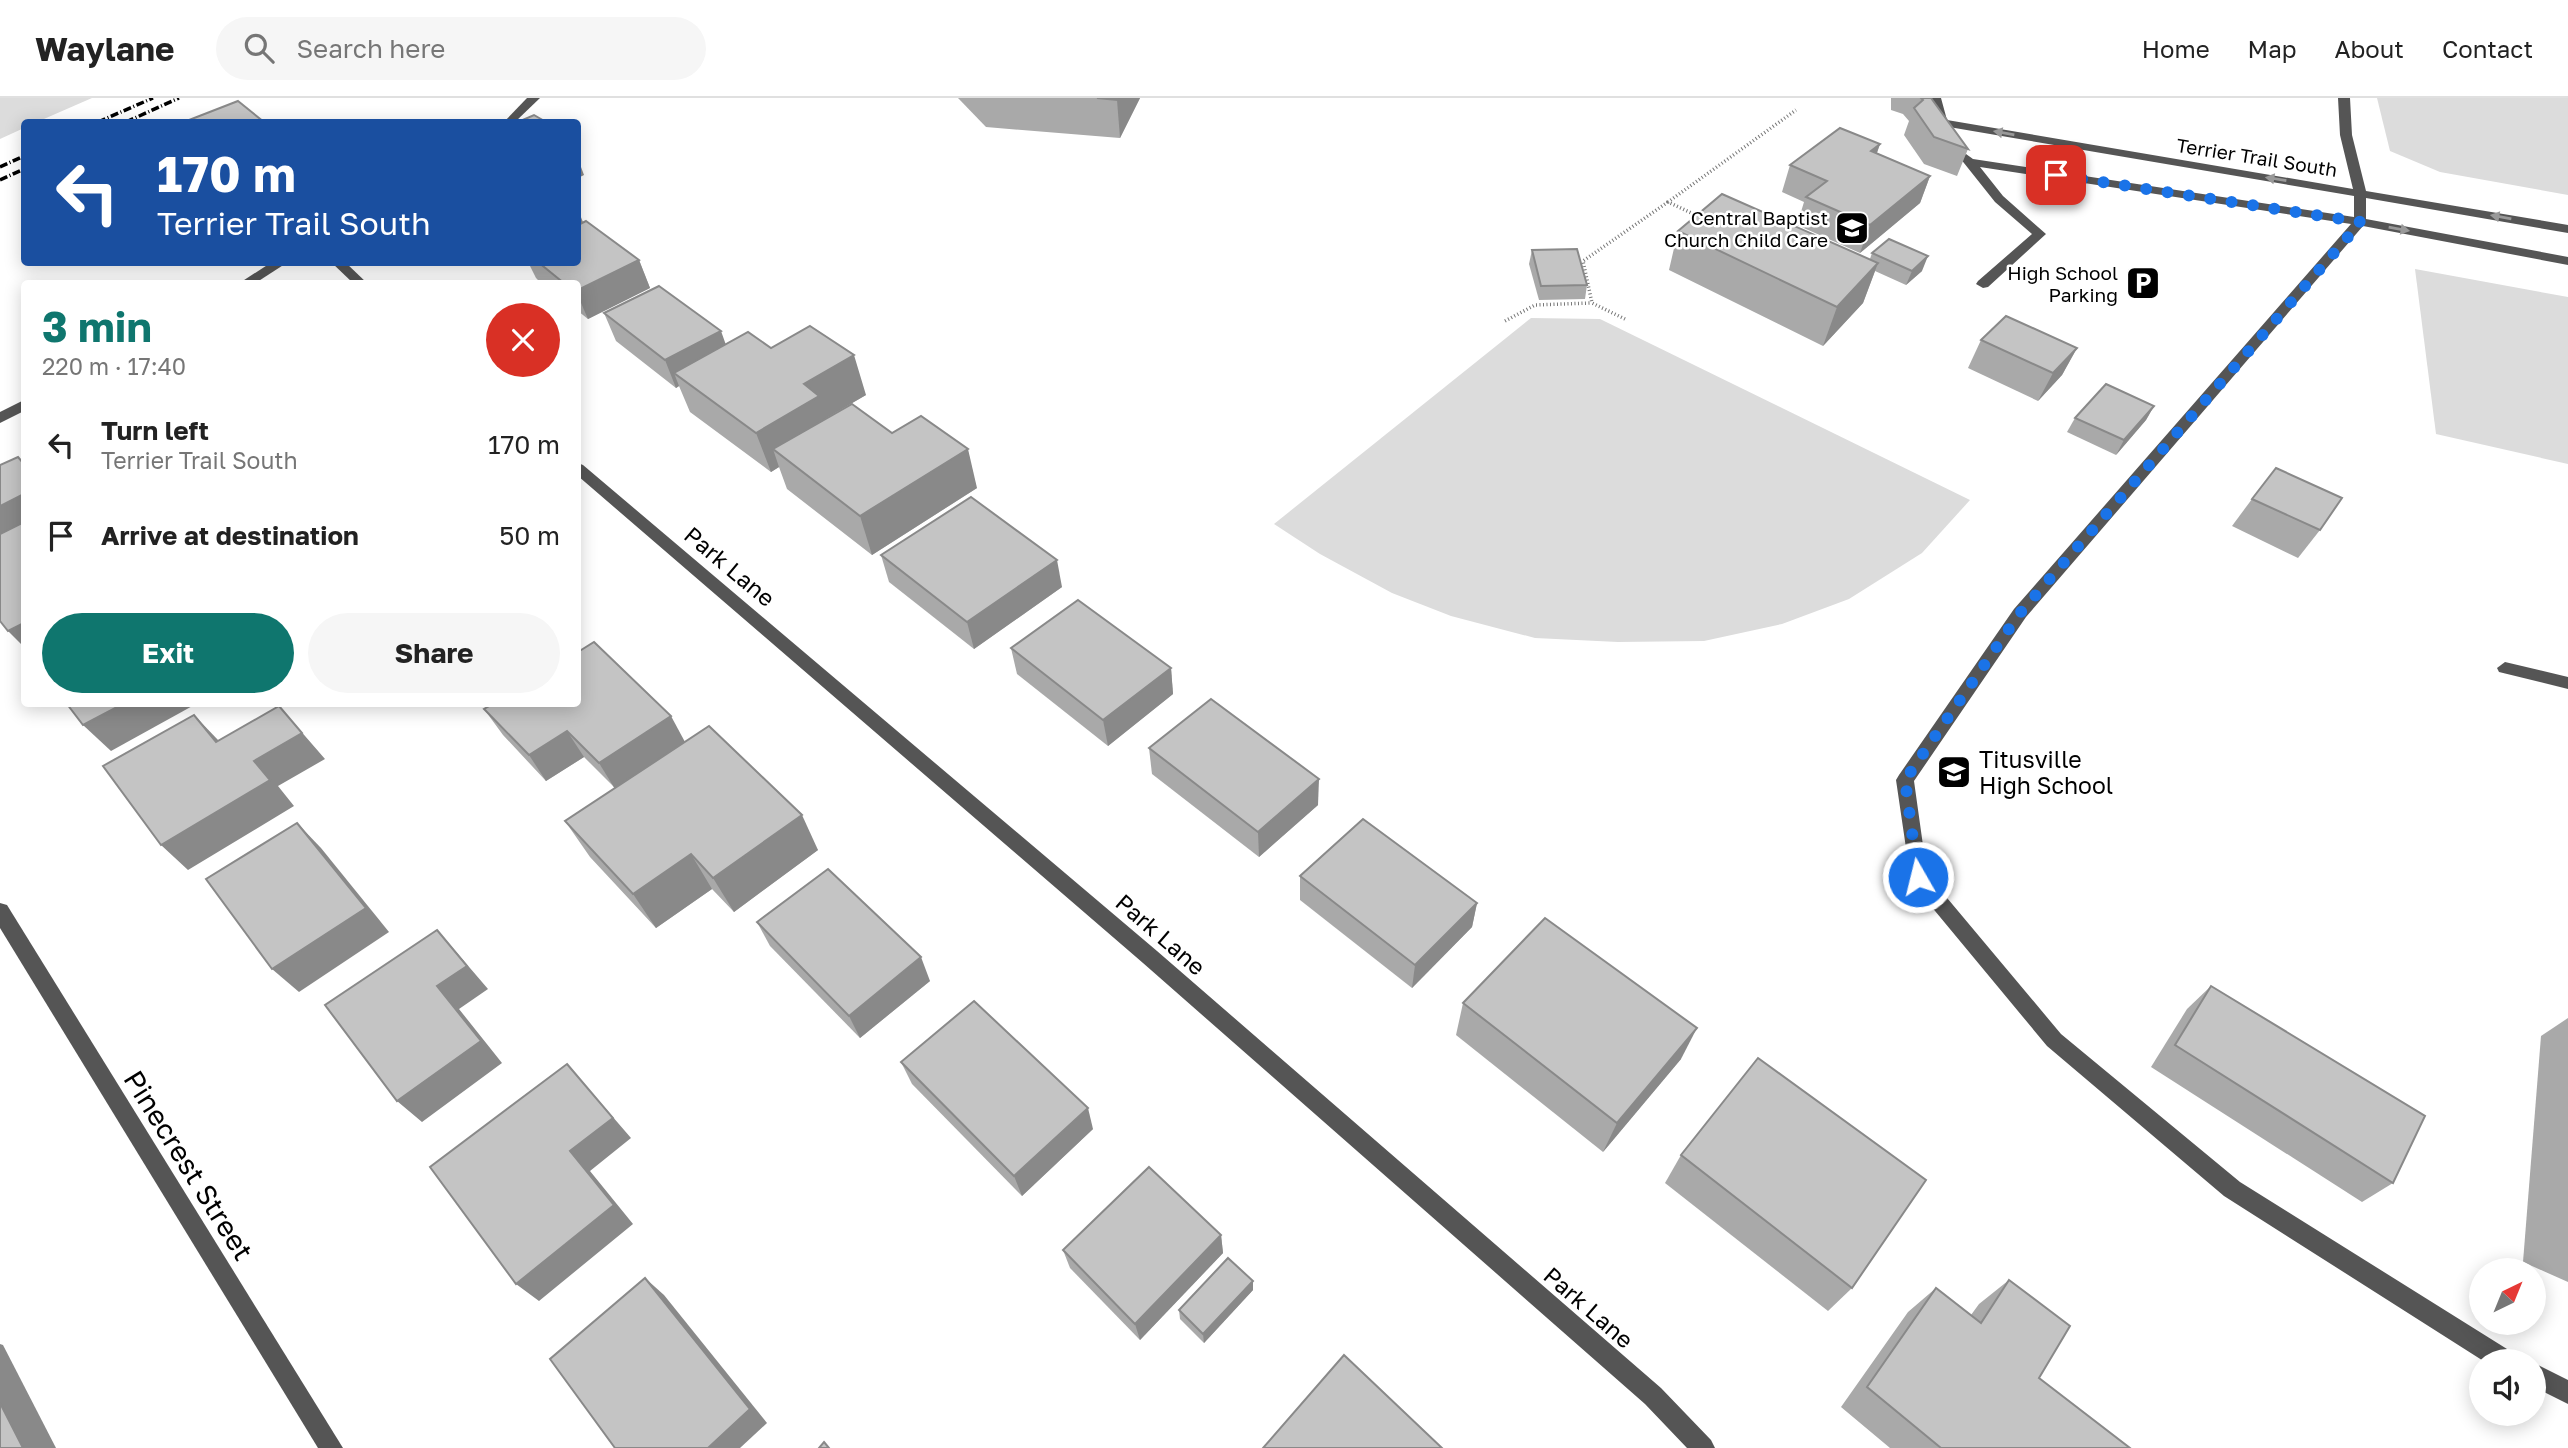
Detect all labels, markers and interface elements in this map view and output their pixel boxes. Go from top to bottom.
search box [216,17,706,80]
text: Waylane [35,29,174,68]
icon: search [240,29,278,67]
text: Search here [296,33,445,64]
text: Home [2142,34,2210,63]
text: Map [2248,34,2297,63]
text: About [2335,34,2404,63]
text: Contact [2442,34,2533,63]
one-way arrow [1993,127,2015,138]
street label: Terrier Trail South [2175,133,2339,181]
text: 170 m [157,144,296,203]
pin [2026,145,2086,205]
icon: left [42,147,133,238]
icon: arrive [2037,156,2075,194]
one-way arrow [2265,173,2287,184]
text: Terrier Trail South [157,204,431,242]
place label: Central Baptist Church Child Care [1664,206,1828,251]
school or university icon: Central Baptist Church Child Care [1833,209,1871,247]
one-way arrow [2490,211,2512,222]
one-way arrow [2388,224,2410,235]
place label: High School Parking [2007,261,2118,306]
parking icon: High School Parking [2124,264,2162,302]
text: 3 min [42,301,152,351]
button: close [486,303,560,377]
text: 220 m · 17:40 [42,352,186,380]
text: Turn left [101,415,209,446]
icon: left [42,426,80,464]
text: 170 m [488,429,560,460]
text: Terrier Trail South [101,446,298,474]
icon: arrive [42,517,80,555]
text: Arrive at destination [101,520,359,551]
text: 50 m [499,520,560,551]
street label: Park Lane [679,520,781,612]
button: Exit [42,613,294,693]
button: Share [308,613,560,693]
place label: Titusville High School [1979,745,2113,799]
school or university icon: Titusville High School [1935,753,1973,791]
position arrow [1881,840,1955,914]
street label: Park Lane [1111,888,1211,980]
street label: Pinecrest Street [117,1064,261,1266]
north arrow [2469,1258,2546,1335]
map controls [2469,1258,2546,1426]
street label: Park Lane [1539,1261,1639,1353]
button: sound [2469,1349,2546,1426]

